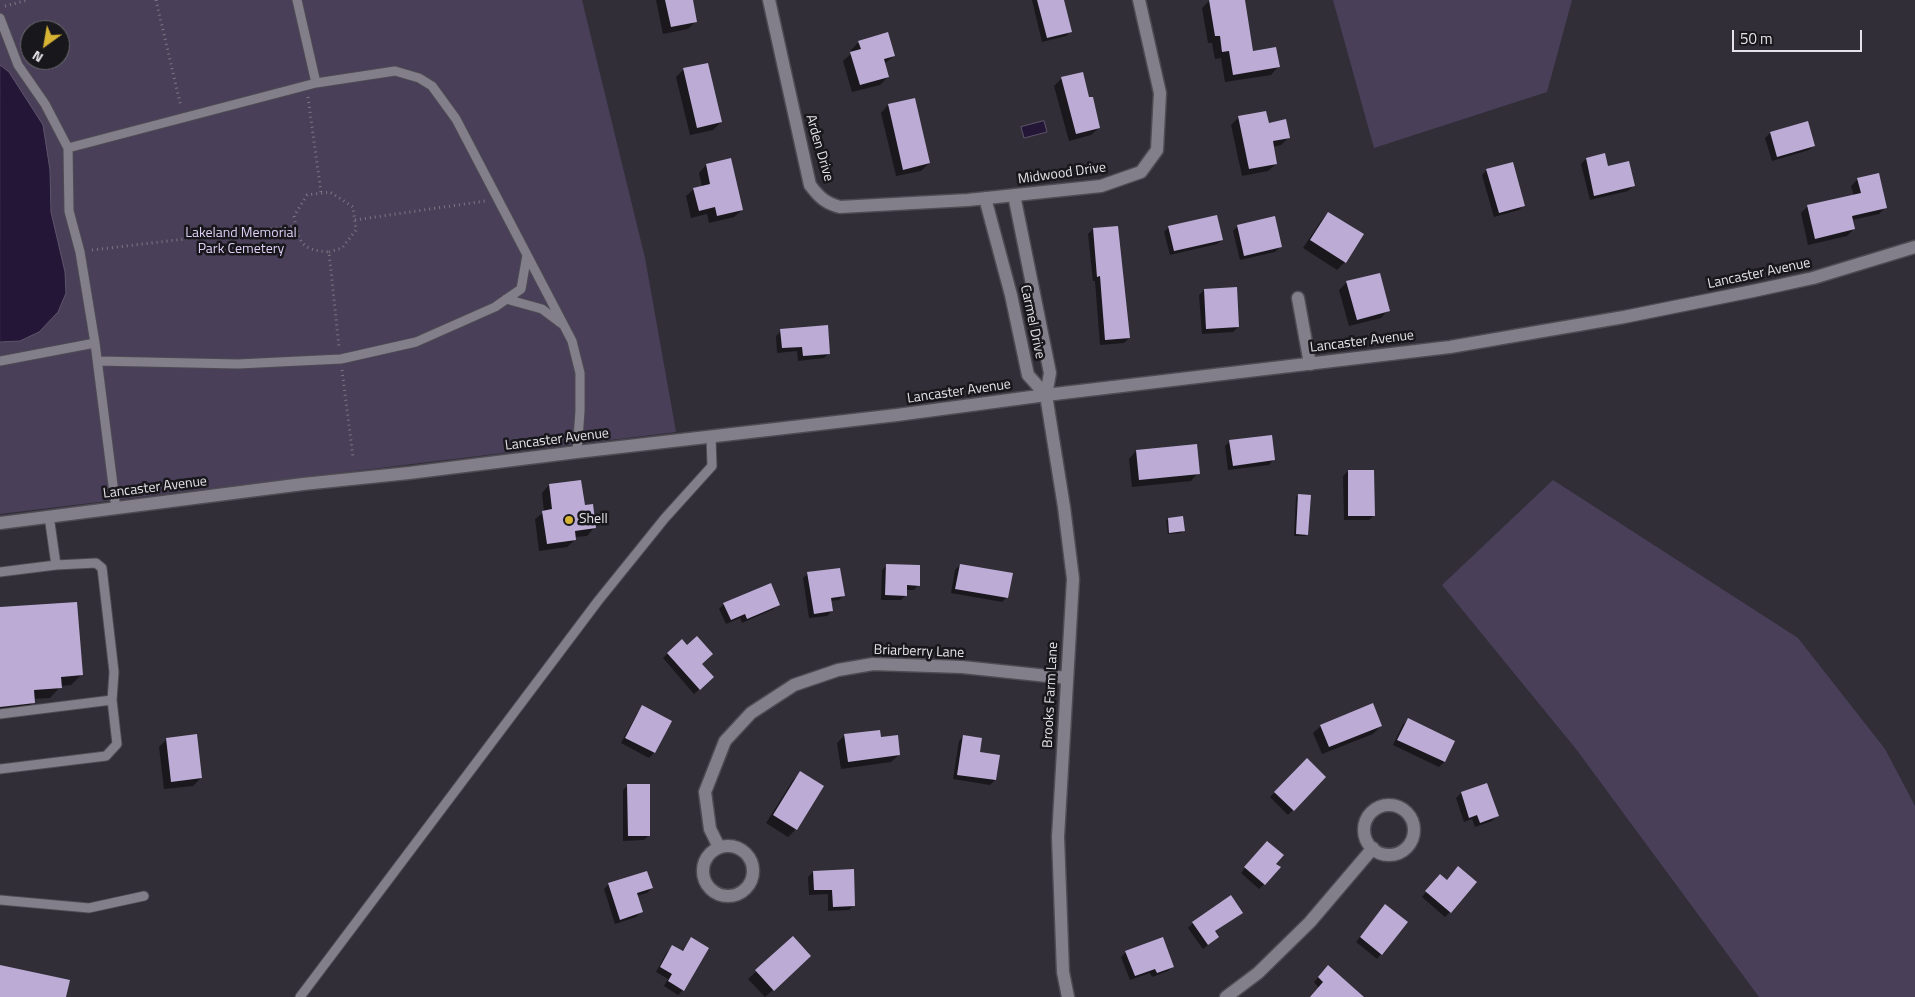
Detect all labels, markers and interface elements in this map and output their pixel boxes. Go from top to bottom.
north arrow [20,20,70,70]
scale bar [1735,20,1865,52]
text: 50 m [1740,27,1773,50]
text: N [28,46,47,69]
street label: Arden Drive [801,113,837,183]
street label: Midwood Drive [1017,160,1107,188]
park label: Lakeland Memorial Park Cemetery [185,226,297,258]
street label: Lancaster Avenue [1706,255,1812,293]
street label: Carmel Drive [1016,283,1048,361]
street label: Lancaster Avenue [1309,327,1415,357]
street label: Lancaster Avenue [906,376,1012,408]
street label: Lancaster Avenue [504,425,610,455]
street label: Lancaster Avenue [102,473,208,503]
place label: Shell [579,512,608,528]
marker: Shell [563,514,575,526]
street label: Briarberry Lane [873,642,965,662]
street label: Brooks Farm Lane [1040,642,1062,748]

